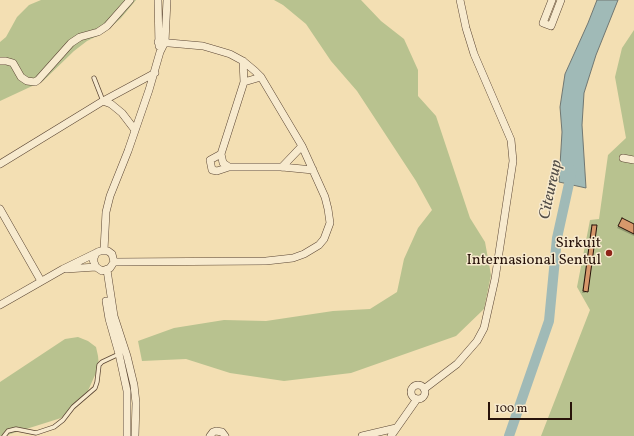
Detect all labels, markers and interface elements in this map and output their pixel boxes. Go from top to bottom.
water label: Citeureup [536,159,568,221]
place label: Sirkuit Internasional Sentul [466,235,601,270]
marker: Sirkuit Internasional Sentul [604,248,614,258]
scale bar [490,394,574,420]
text: 100 m [495,401,527,417]

